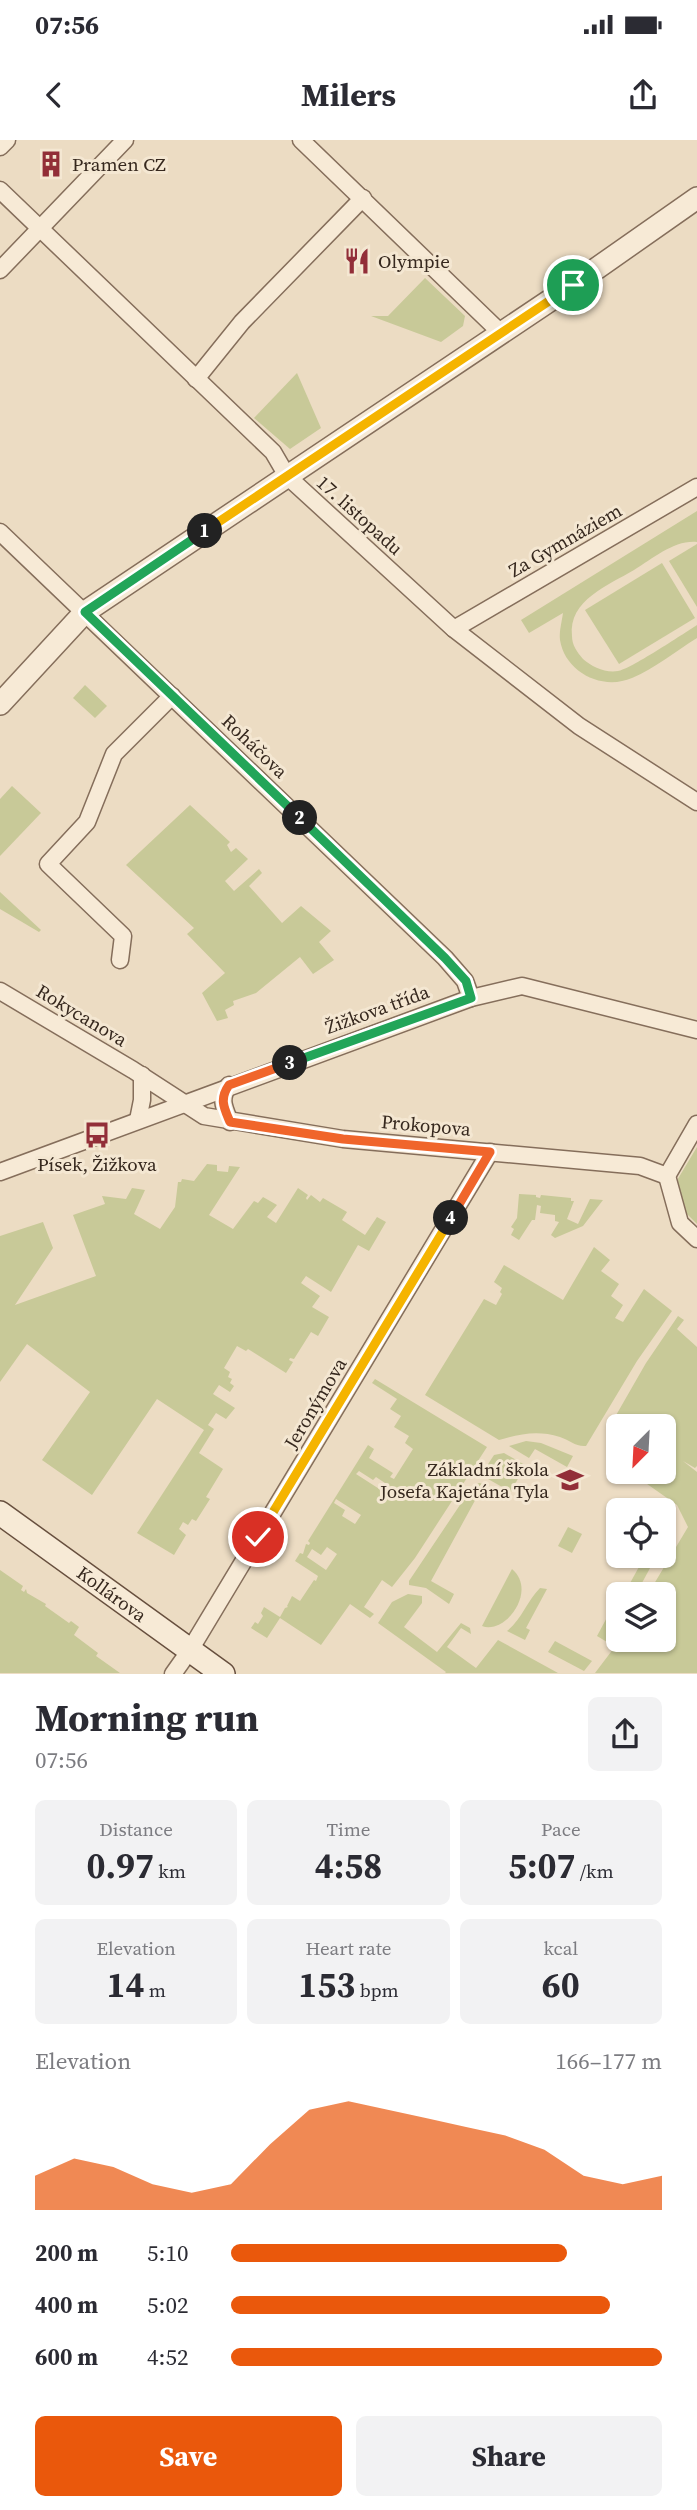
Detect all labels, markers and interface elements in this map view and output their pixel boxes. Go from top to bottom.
text: 07:56 [35,7,99,43]
text: Milers [301,73,396,117]
icon: back [35,76,73,114]
icon: share [624,76,662,114]
building icon: Pramen CZ [36,149,66,179]
place label: Pramen CZ [72,151,166,177]
restaurant icon: Olympie [342,246,372,276]
place label: Olympie [378,248,450,274]
pin [543,255,603,315]
icon: arrive [554,266,592,304]
street label: 17. listopadu [311,469,409,561]
street label: Za Gymnáziem [504,497,626,583]
pin: 1 [188,514,222,548]
text: 1 [199,517,210,543]
street label: Roháčova [216,708,294,784]
pin: 2 [282,800,318,836]
text: 2 [294,804,305,830]
street label: Rokycanova [32,978,133,1053]
street label: Žižkova třída [321,978,433,1040]
pin: 3 [272,1046,308,1080]
text: 3 [284,1049,295,1075]
street label: Prokopova [380,1108,472,1142]
bus stop icon: Písek, Žižkova [82,1120,112,1150]
place label: Písek, Žižkova [37,1151,157,1177]
pin: 4 [434,1200,468,1236]
text: 4 [445,1204,456,1230]
street label: Jeronýmova [277,1352,353,1454]
north arrow [606,1414,676,1484]
map controls [606,1414,676,1652]
place label: Základní škola Josefa Kajetána Tyla [379,1456,549,1504]
school or university icon: Základní škola Josefa Kajetána Tyla [555,1465,585,1495]
button: locate [606,1498,676,1568]
pin [228,1507,288,1567]
icon: check [239,1518,277,1556]
street label: Kollárova [72,1560,152,1628]
button: layers [606,1582,676,1652]
text: Morning run [35,1692,259,1744]
button: share [588,1697,662,1771]
text: 07:56 [35,1744,88,1776]
text: Distance [99,1816,173,1842]
text: Time [327,1816,370,1842]
text: Pace [541,1816,581,1842]
text: 0.97 [86,1842,154,1890]
text: 4:58 [315,1842,382,1890]
text: 5:07 [508,1842,575,1890]
text: km [154,1858,186,1884]
text: /km [575,1858,614,1884]
text: Elevation [96,1935,176,1961]
text: Heart rate [305,1935,392,1961]
text: kcal [544,1935,578,1961]
text: 14 [106,1961,144,2009]
text: 153 [298,1961,355,2009]
text: 60 [542,1961,580,2009]
text: m [144,1977,166,2003]
text: bpm [355,1977,399,2003]
text: Elevation [35,2045,131,2077]
text: 166–177 m [555,2045,662,2077]
text: 200 m [35,2237,98,2269]
text: 5:10 [147,2237,188,2269]
text: 400 m [35,2289,98,2321]
text: 5:02 [147,2289,188,2321]
text: 600 m [35,2341,98,2373]
text: 4:52 [147,2341,188,2373]
button: Save [35,2416,342,2496]
button: Share [356,2416,662,2496]

